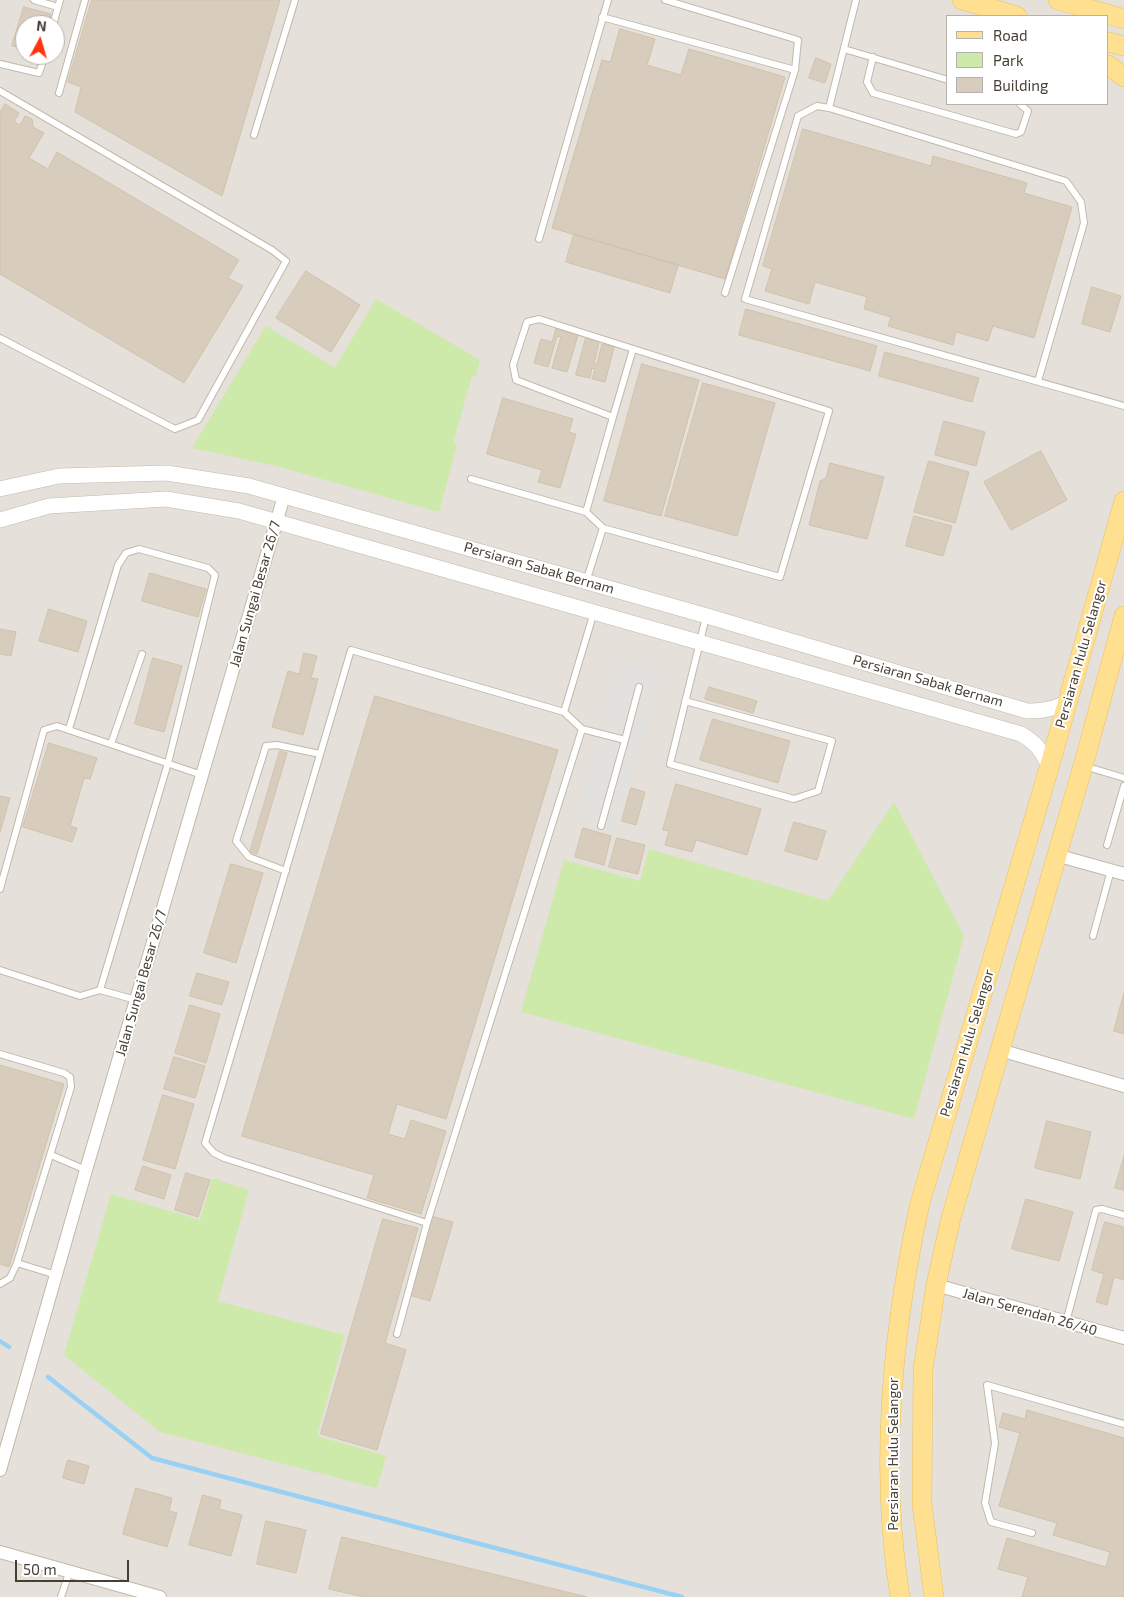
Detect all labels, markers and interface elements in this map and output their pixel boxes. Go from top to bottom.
north arrow [15,15,65,65]
legend [946,15,1109,105]
text: N [36,17,47,35]
text: Road [993,26,1028,44]
text: Park [993,51,1024,69]
text: Building [993,76,1048,94]
street label: Jalan Sungai Besar 26/7 [226,519,284,669]
street label: Persiaran Sabak Bernam [462,538,616,598]
street label: Persiaran Hulu Selangor [1052,578,1110,730]
street label: Persiaran Sabak Bernam [851,651,1005,711]
street label: Jalan Sungai Besar 26/7 [112,908,170,1058]
street label: Persiaran Hulu Selangor [937,967,997,1119]
street label: Jalan Serendah 26/40 [961,1285,1099,1339]
street label: Persiaran Hulu Selangor [885,1377,901,1531]
scale bar [18,1550,131,1582]
text: 50 m [23,1560,57,1578]

